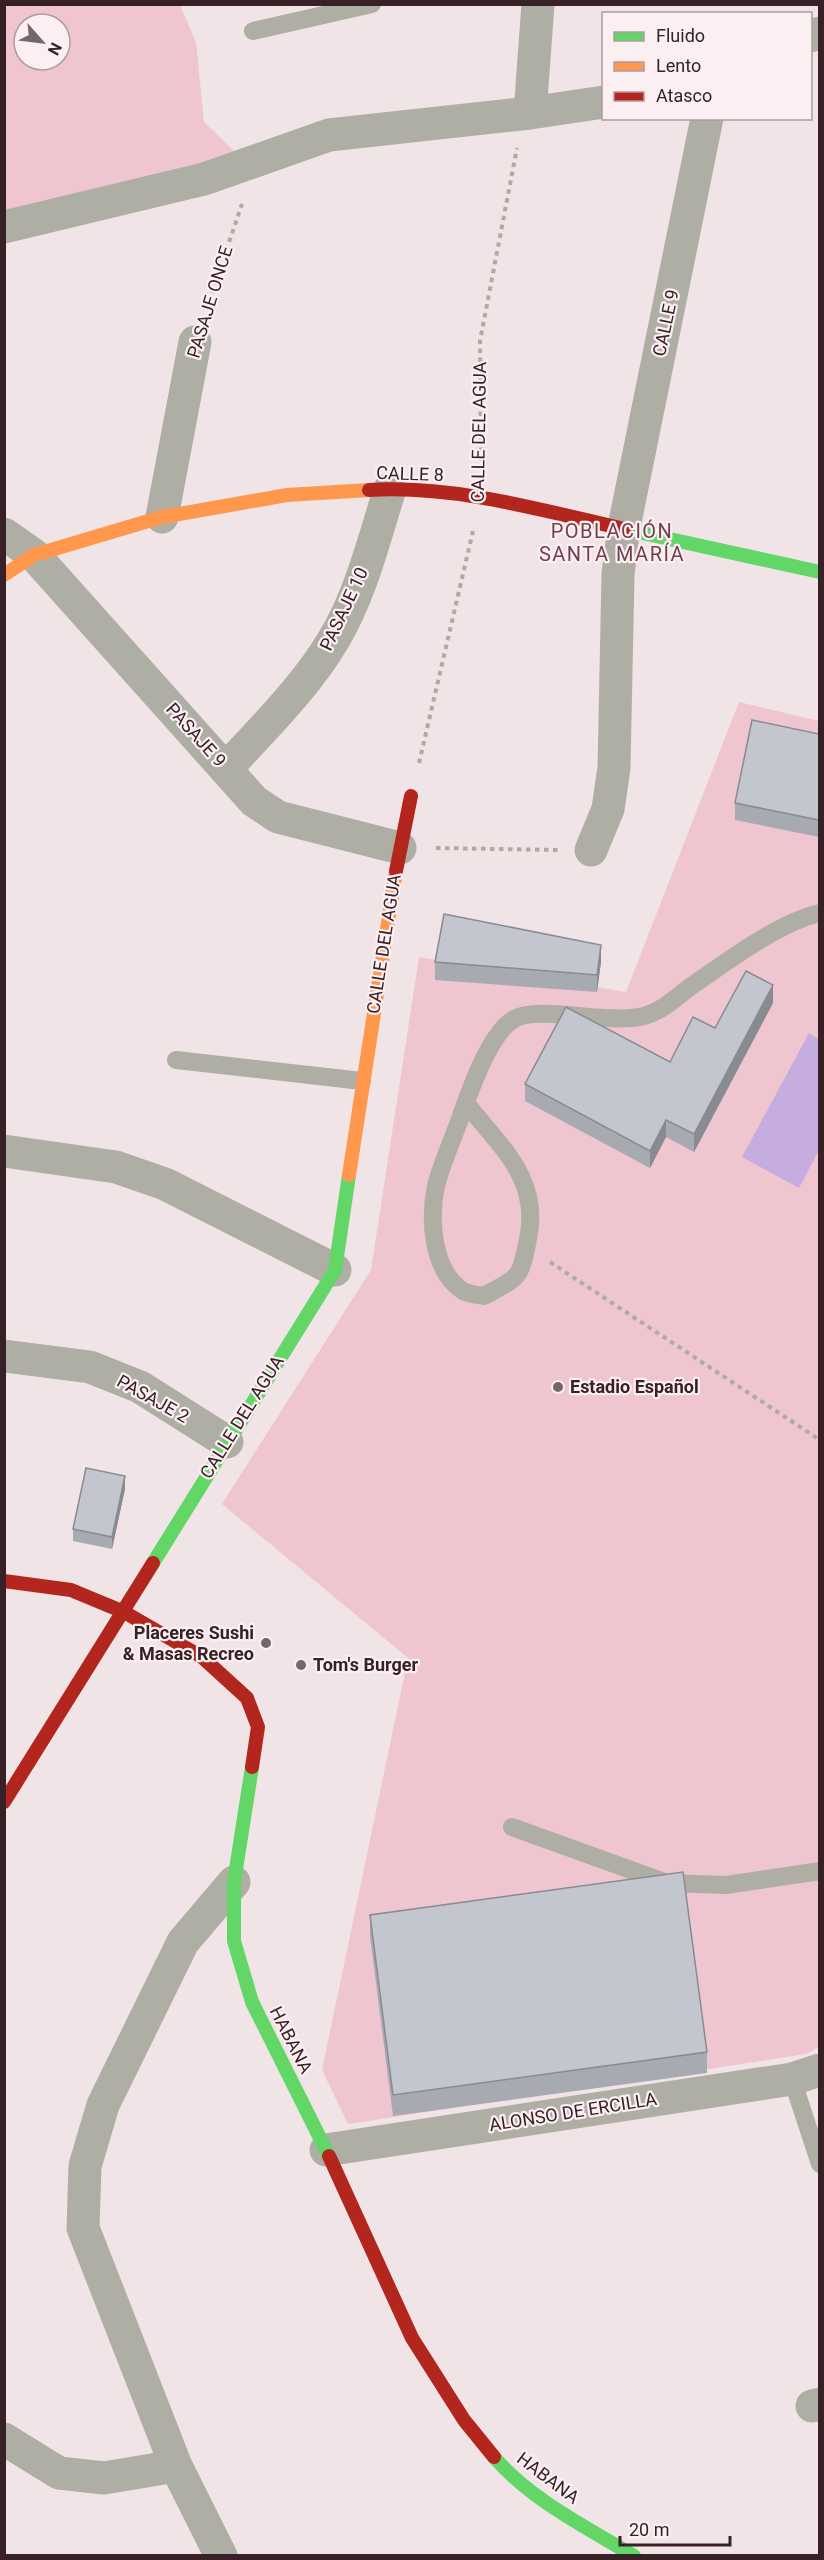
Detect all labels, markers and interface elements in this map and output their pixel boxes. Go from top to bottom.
north arrow [12,12,72,72]
legend [602,12,812,120]
text: Fluido [656,25,705,46]
text: N [44,39,66,58]
text: Lento [656,55,701,76]
text: Atasco [656,85,712,106]
street label: PASAJE ONCE [183,243,237,360]
street label: CALLE 9 [648,288,683,358]
street label: CALLE DEL AGUA [467,361,490,503]
street label: CALLE 8 [376,462,444,485]
district label: POBLACIÓN SANTA MARÍA [539,519,685,566]
street label: PASAJE 10 [315,564,372,654]
street label: PASAJE 9 [162,698,231,771]
street label: CALLE DEL AGUA [362,872,405,1015]
street label: CALLE DEL AGUA [195,1351,288,1482]
street label: PASAJE 2 [114,1370,193,1427]
place label: Estadio Español [570,1376,699,1397]
marker: Estadio Español [551,1380,565,1394]
place label: Placeres Sushi & Masas Recreo [123,1622,254,1664]
marker: Placeres Sushi & Masas Recreo [259,1636,273,1650]
place label: Tom's Burger [313,1654,418,1675]
marker: Tom's Burger [294,1658,308,1672]
street label: HABANA [266,2003,317,2077]
street label: ALONSO DE ERCILLA [488,2088,658,2135]
street label: HABANA [513,2447,584,2508]
scale bar [620,2509,730,2547]
text: 20 m [629,2519,669,2540]

